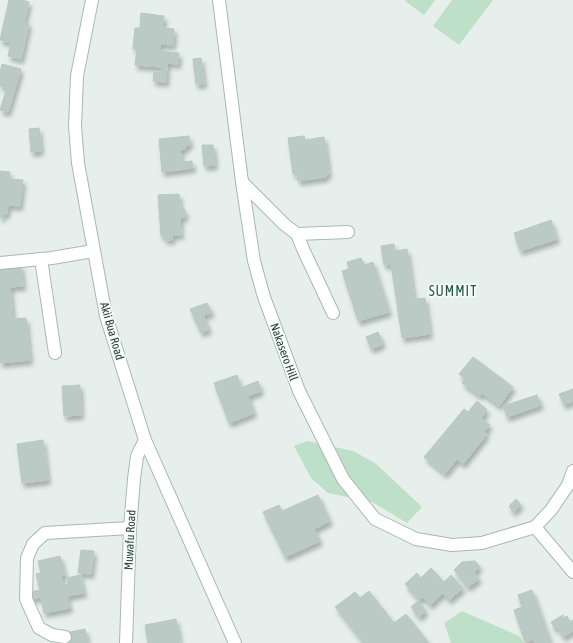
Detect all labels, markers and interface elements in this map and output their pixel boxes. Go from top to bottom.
district label: SUMMIT [429,283,477,299]
street label: Akii Bua Road [97,300,127,362]
street label: Nakasero Hill [267,321,301,383]
street label: Muwafu Road [121,510,139,570]

